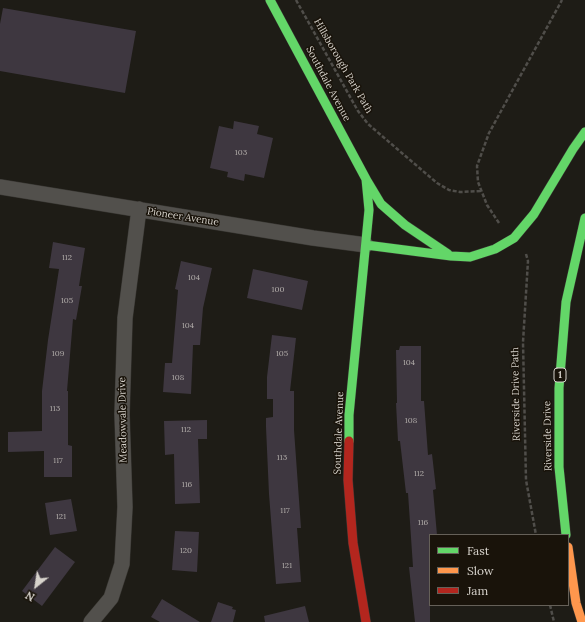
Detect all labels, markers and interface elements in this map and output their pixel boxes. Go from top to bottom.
street label: Hillsborough Park Path [311,17,375,115]
street label: Southdale Avenue [303,44,353,124]
house number: 103 [235,148,247,158]
street label: Pioneer Avenue [146,205,220,229]
house number: 112 [62,253,72,263]
house number: 104 [188,273,200,283]
house number: 100 [272,285,284,295]
house number: 105 [61,296,73,306]
house number: 104 [182,321,194,331]
street label: Riverside Drive Path [509,347,523,441]
house number: 109 [52,349,64,359]
house number: 105 [276,349,288,359]
house number: 104 [403,358,415,368]
road number: 1 [554,368,566,382]
house number: 108 [172,373,184,383]
street label: Meadowvale Drive [116,377,130,463]
street label: Southdale Avenue [332,391,346,475]
street label: Riverside Drive [541,401,555,471]
house number: 113 [50,404,60,414]
house number: 108 [405,416,417,426]
house number: 112 [181,425,191,435]
house number: 113 [277,453,287,463]
house number: 117 [53,456,63,466]
house number: 112 [414,469,424,479]
house number: 116 [182,480,192,490]
house number: 117 [280,506,290,516]
house number: 121 [56,512,66,522]
house number: 116 [418,518,428,528]
legend [429,534,569,606]
text: Fast [467,543,490,558]
house number: 120 [180,546,192,556]
house number: 121 [282,561,292,571]
text: Slow [467,563,494,578]
north arrow [16,566,56,606]
text: Jam [467,583,488,598]
text: N [23,588,37,605]

